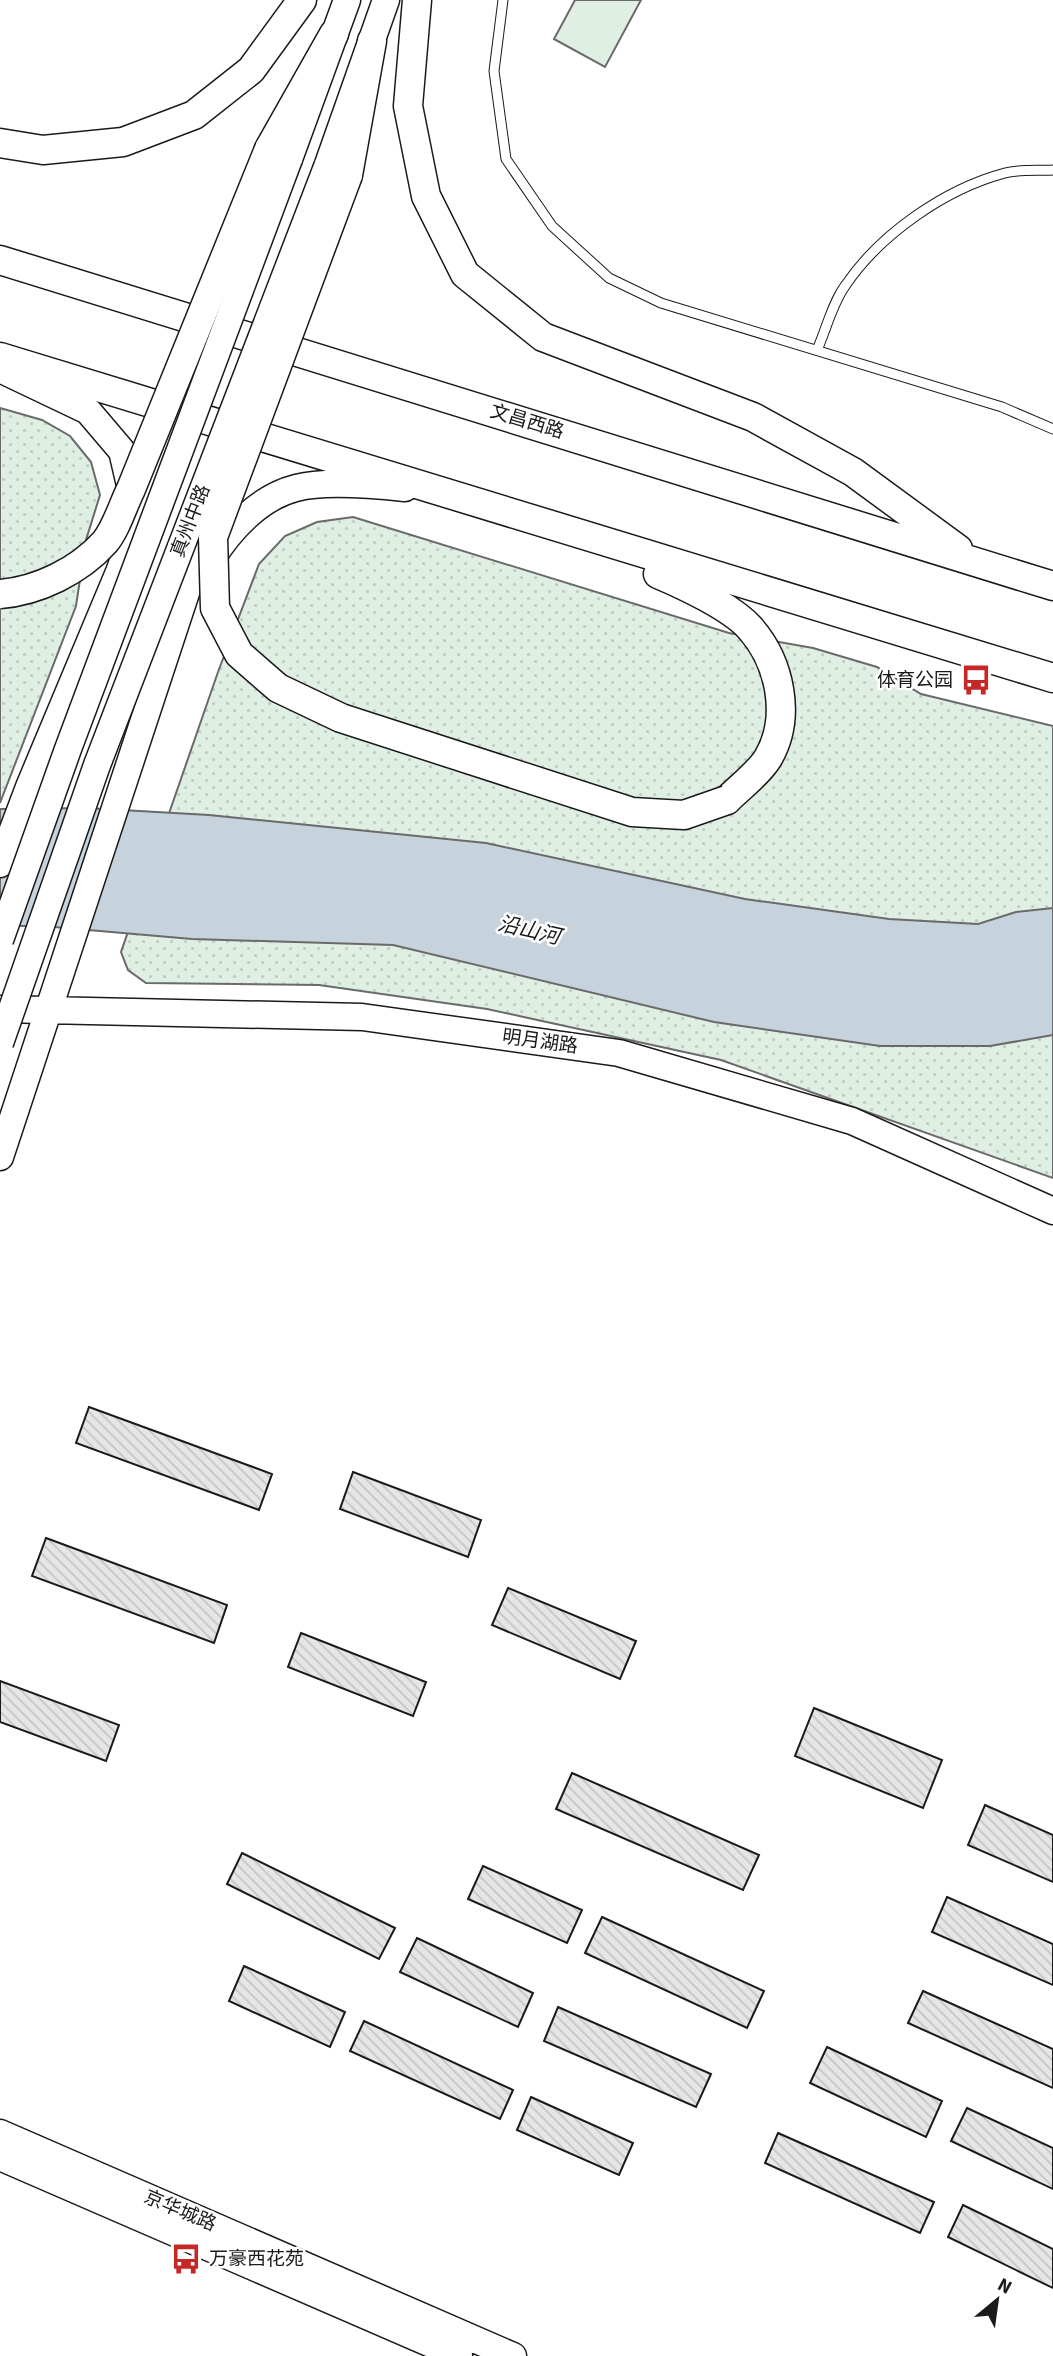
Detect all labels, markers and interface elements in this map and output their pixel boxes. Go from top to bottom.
street label: 文昌西路 [487,398,567,446]
street label: 真州中路 [165,481,217,561]
bus stop icon: 体育公园 [959,663,993,697]
place label: 体育公园 [877,667,953,694]
water label: 沿山河 [495,908,567,953]
street label: 明月湖路 [500,1023,580,1061]
street label: 京华城路 [140,2184,220,2238]
bus stop icon: 万豪西花苑 [169,2242,203,2276]
place label: 万豪西花苑 [209,2246,304,2273]
north arrow [962,2265,1032,2335]
text: N [992,2272,1017,2301]

